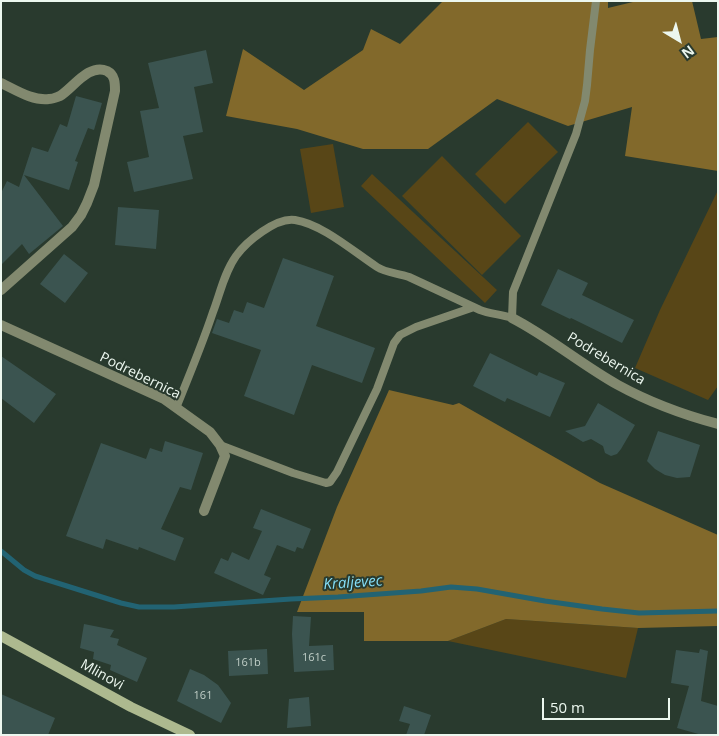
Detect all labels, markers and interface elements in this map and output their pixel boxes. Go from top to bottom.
north arrow [654,15,704,65]
text: N [678,41,699,63]
street label: Podrebernica [564,329,648,389]
street label: Podrebernica [97,349,183,403]
water label: Kraljevec [323,572,383,594]
house number: 161c [302,651,326,665]
street label: Mlinovi [77,656,127,694]
house number: 161b [235,656,261,670]
scale bar [544,688,672,720]
house number: 161 [194,689,212,703]
text: 50 m [550,697,585,717]

